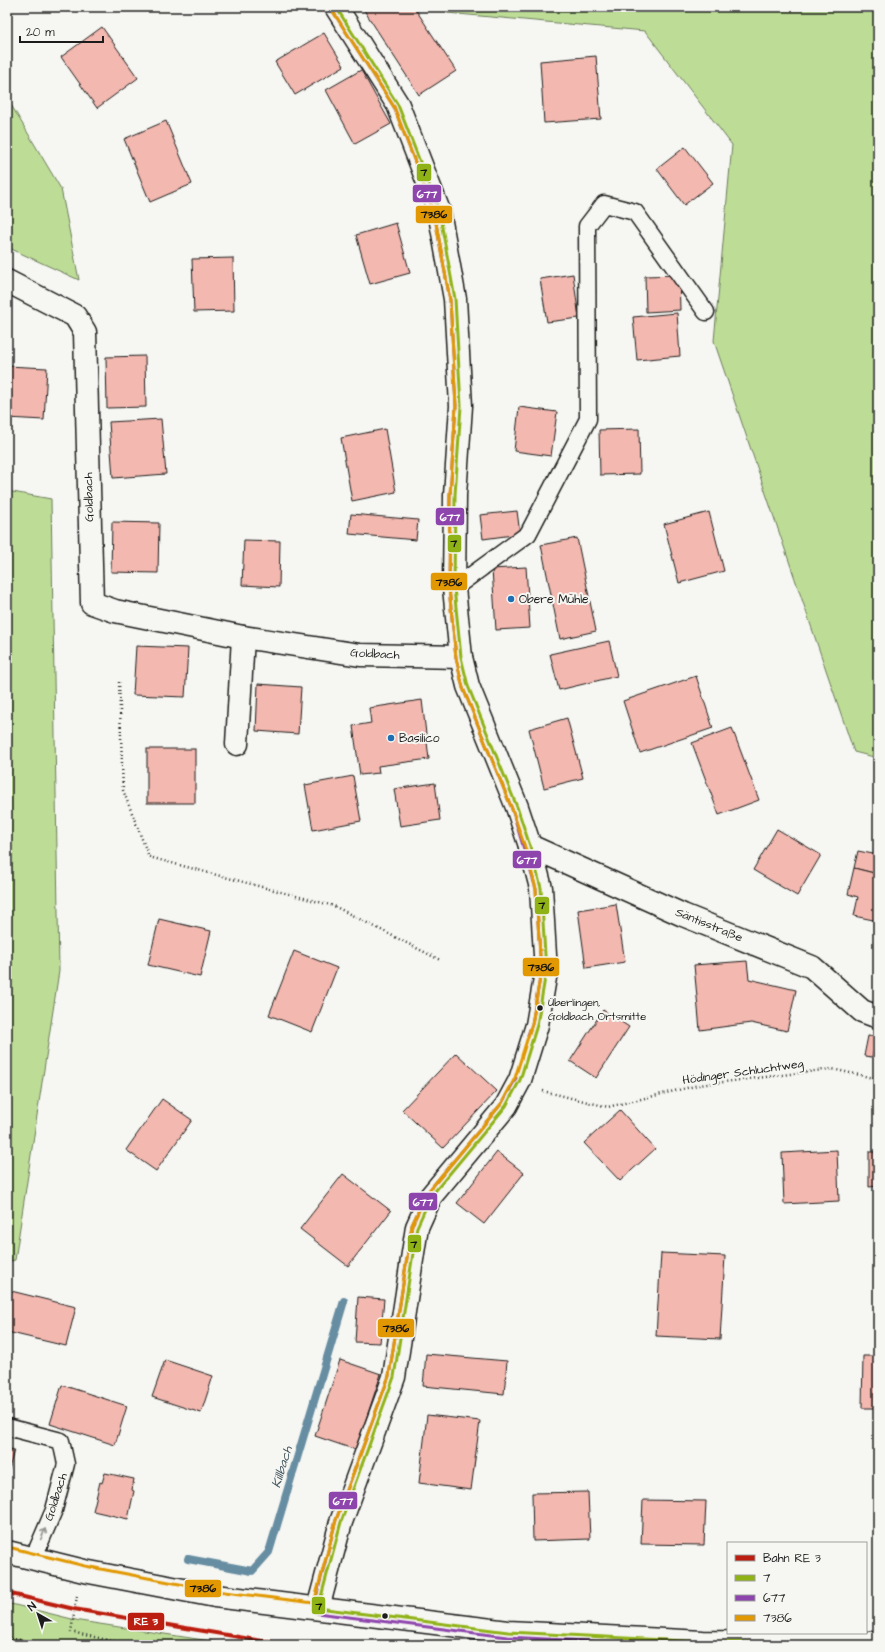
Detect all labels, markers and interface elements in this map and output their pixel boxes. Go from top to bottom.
scale bar [20,18,103,44]
text: 20 m [26,24,55,41]
line badge: 7 [416,163,432,182]
text: 7 [420,165,428,180]
line badge: 677 [412,184,442,203]
text: 677 [417,187,437,202]
line badge: 7386 [415,205,453,224]
text: 7386 [420,207,447,222]
street label: Goldbach [80,472,98,522]
line badge: 677 [435,507,465,526]
text: 677 [440,510,460,525]
line badge: 7 [447,534,462,553]
text: 7 [450,536,458,551]
line badge: 7386 [430,572,468,591]
text: 7386 [435,575,462,590]
place label: Obere Mühle [519,591,589,608]
marker: Obere Mühle [506,594,516,604]
street label: Goldbach [350,644,400,664]
place label: Basilico [399,730,440,747]
marker: Basilico [386,733,396,743]
line badge: 677 [512,850,542,869]
text: 677 [517,853,537,868]
line badge: 7 [534,896,550,915]
text: 7 [538,898,546,913]
street label: Säntisstraße [673,904,746,946]
line badge: 7386 [522,957,560,977]
text: 7386 [527,960,554,975]
place label: Überlingen, Goldbach Ortsmitte [548,995,646,1024]
marker: Überlingen, Goldbach Ortsmitte [535,1003,545,1013]
street label: Hödinger Schluchtweg [681,1055,805,1090]
line badge: 677 [408,1192,438,1211]
text: 677 [413,1195,433,1210]
line badge: 7 [407,1234,422,1253]
text: 7 [410,1237,418,1252]
line badge: 7386 [377,1318,415,1338]
text: 7386 [382,1321,409,1336]
water label: Killbach [267,1444,297,1490]
street label: Goldbach [40,1471,72,1523]
line badge: 677 [328,1491,358,1510]
text: 677 [333,1494,353,1509]
one-way arrow [40,1529,47,1541]
legend [727,1542,867,1634]
text: Bahn RE 3 [763,1550,821,1567]
text: 7 [763,1570,771,1587]
line badge: 7386 [184,1579,222,1598]
text: 7386 [189,1581,216,1596]
text: 677 [763,1590,786,1607]
north arrow [18,1594,58,1634]
line badge: 7 [311,1596,326,1615]
text: N [25,1599,39,1615]
text: 7 [315,1599,323,1614]
text: 7386 [763,1610,792,1627]
unlabelled marker [380,1611,390,1621]
line badge: RE 3 [127,1612,165,1631]
text: RE 3 [134,1614,159,1629]

